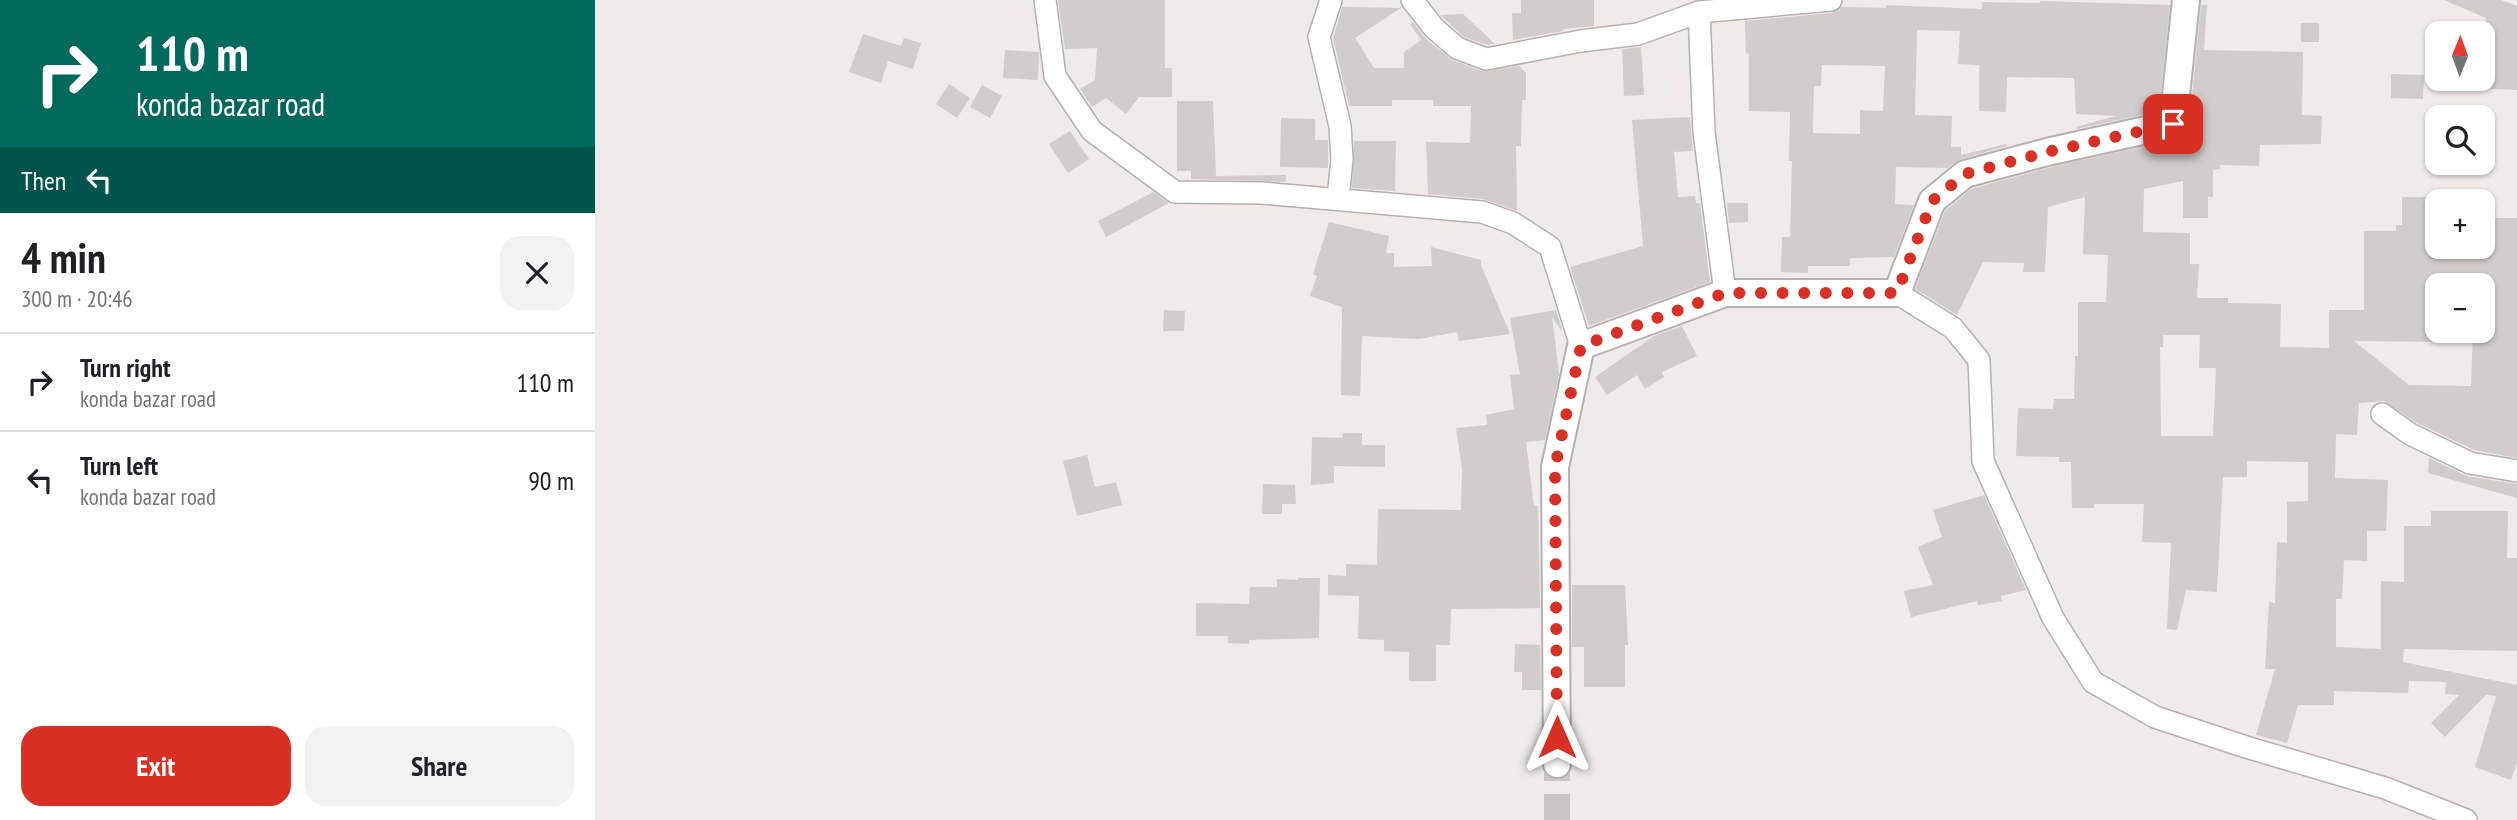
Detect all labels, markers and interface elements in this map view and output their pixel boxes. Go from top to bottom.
text: 110 m [136,21,249,85]
north arrow [2425,21,2495,91]
map controls [2425,21,2495,343]
icon: right [21,28,112,119]
text: konda bazar road [136,83,325,125]
pin [2143,94,2203,154]
icon: arrive [2154,105,2192,143]
button: search [2425,105,2495,175]
icon: left [80,161,118,199]
text: Then [21,164,66,197]
button: + [2425,189,2495,259]
text: 4 min [21,230,106,285]
button: close [500,236,574,310]
button: − [2425,273,2495,343]
text: 300 m · 20:46 [21,284,133,313]
text: Turn right [80,351,171,384]
icon: right [21,363,59,401]
text: 110 m [516,366,574,399]
text: konda bazar road [80,384,216,413]
text: Turn left [80,449,158,482]
icon: left [21,461,59,499]
text: 90 m [528,464,574,497]
text: konda bazar road [80,482,216,511]
position arrow [1520,700,1594,774]
button: Exit [21,726,291,806]
button: Share [305,726,574,806]

